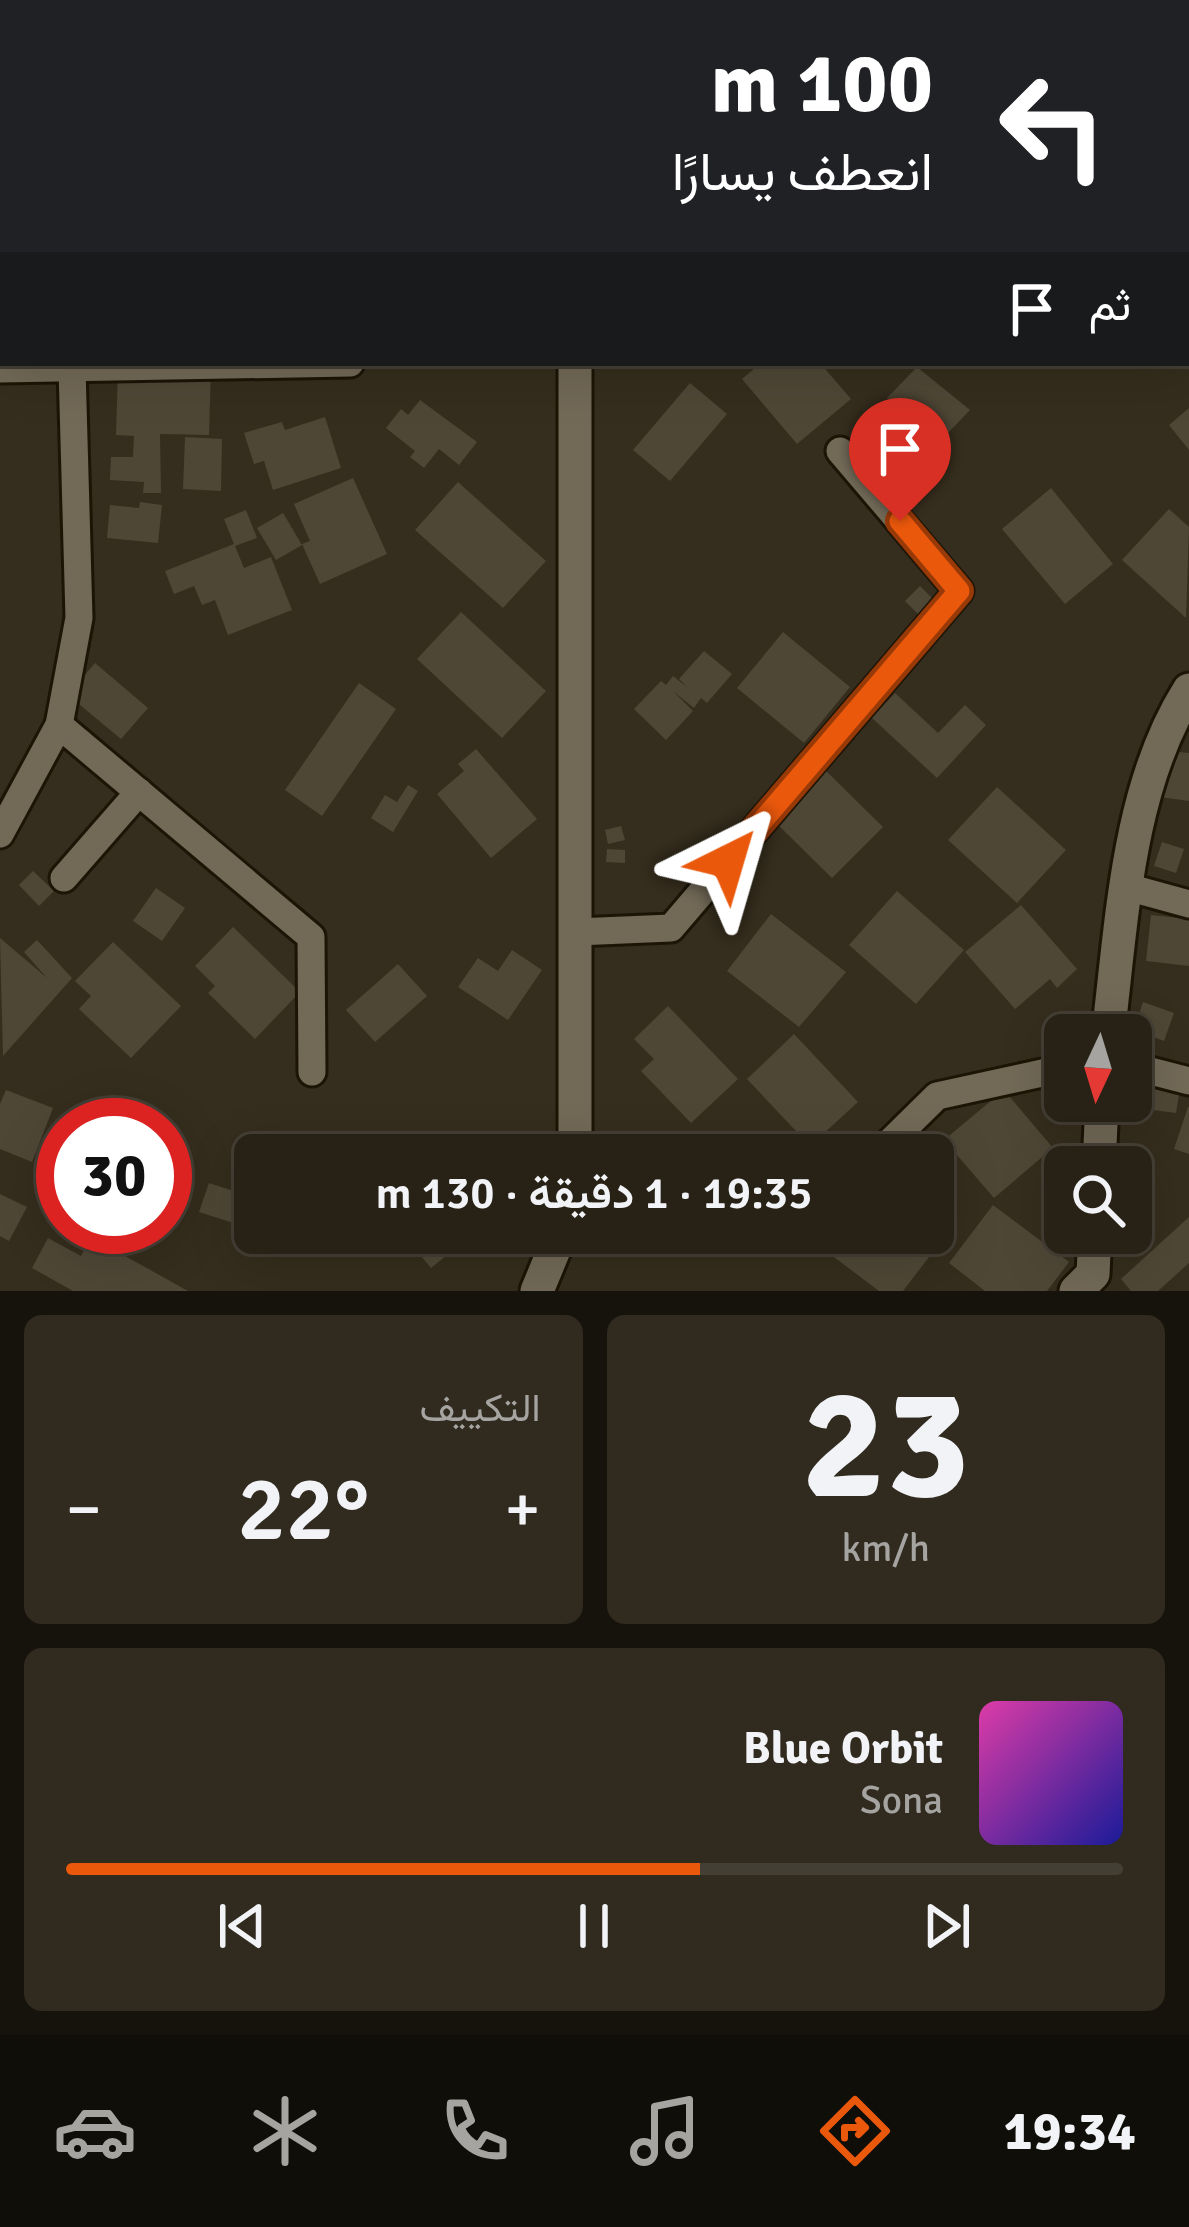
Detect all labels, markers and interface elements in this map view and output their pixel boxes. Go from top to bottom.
text: 100 m [711,32,933,136]
icon: left [975,48,1131,204]
text: انعطف يسارًا [672,139,933,206]
icon: arrive [999,276,1065,342]
text: ثم [1089,278,1131,333]
pin [849,398,951,521]
icon: arrive [867,416,933,482]
position arrow [665,798,791,924]
north arrow [1044,1014,1152,1122]
map controls [1044,1014,1152,1254]
speed limit sign: 30 [36,1098,192,1254]
button: search [1044,1146,1152,1254]
text: 19:35 · 1 دقيقة · 130 m [376,1166,812,1221]
text: 23 [802,1349,970,1542]
text: التكييف [420,1384,541,1432]
text: 22° [237,1454,369,1565]
text: − [66,1469,102,1550]
text: + [505,1469,540,1550]
text: km/h [842,1524,930,1572]
text: Blue Orbit [743,1721,943,1776]
text: Sona [860,1776,943,1824]
icon: previous [209,1893,275,1959]
icon: pause [561,1893,627,1959]
icon: next [914,1893,980,1959]
icon: car [53,2089,137,2173]
icon: climate [243,2089,327,2173]
icon: phone [433,2089,517,2173]
icon: music [623,2089,707,2173]
icon: directions [813,2089,897,2173]
text: 19:34 [1003,2098,1136,2165]

